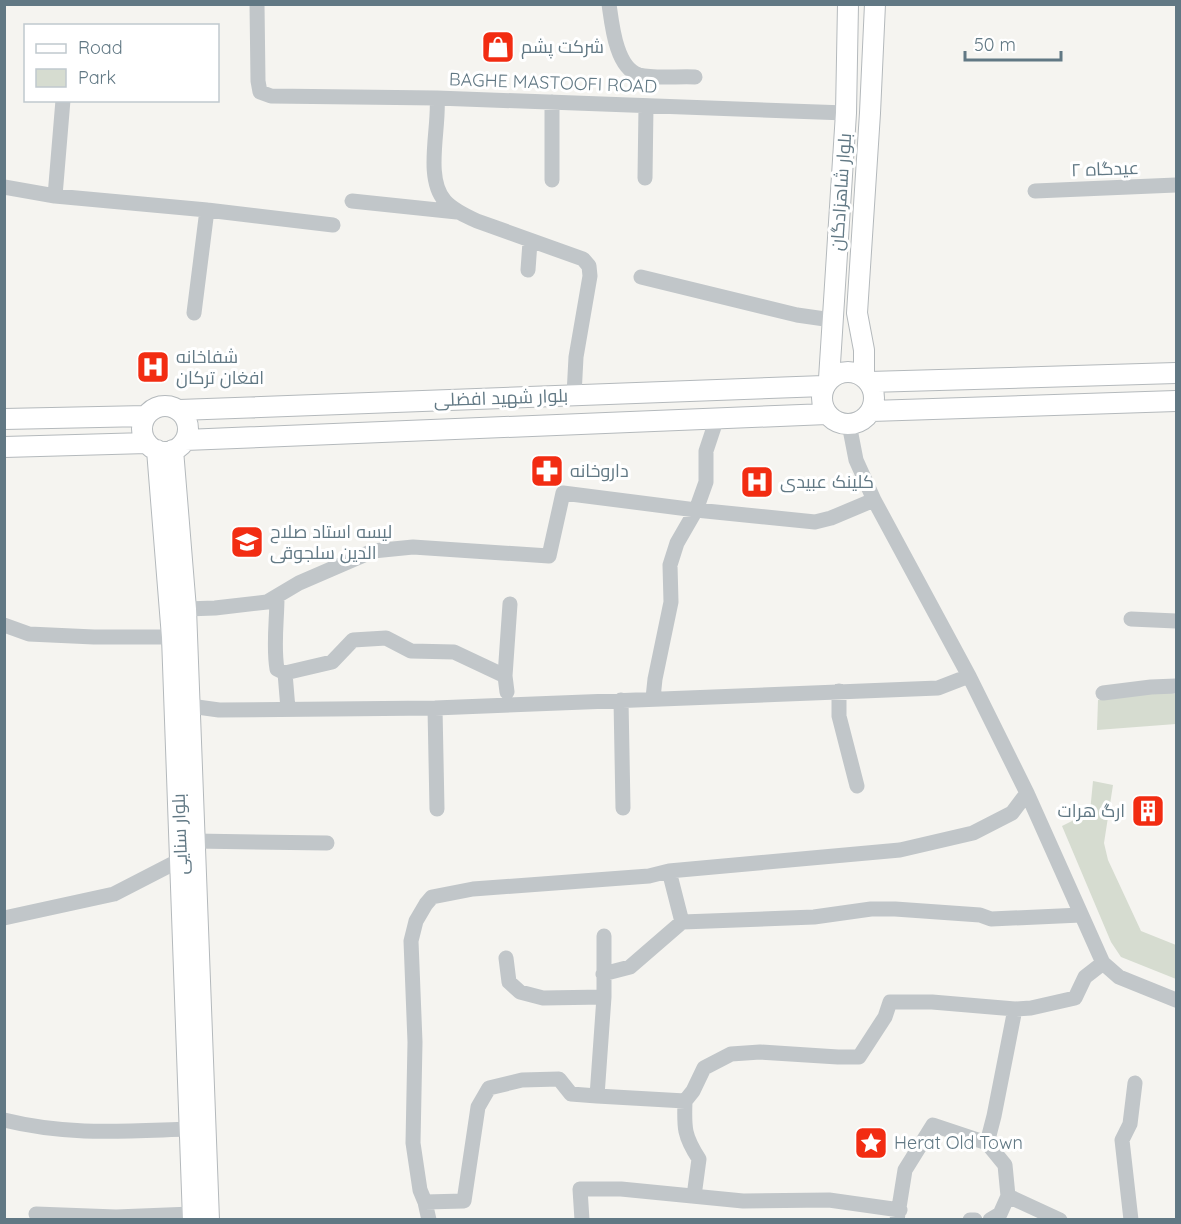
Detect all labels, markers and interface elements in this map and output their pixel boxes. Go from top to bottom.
legend [24,24,219,102]
scale bar [965,24,1061,62]
shop icon: شرکت پشم [480,29,516,65]
text: 50 m [974,33,1016,56]
place label: شرکت پشم [521,35,604,59]
text: Road [78,36,123,59]
text: Park [78,66,116,89]
street label: BAGHE MASTOOFI ROAD [448,67,658,98]
street label: بلوار شاهزادگان [825,132,856,252]
street label: عیدگاه ۲ [1071,156,1139,181]
place label: شفاخانه افغان ترکان [176,345,264,389]
hospital icon: شفاخانه افغان ترکان [135,349,171,385]
street label: بلوار شهید افضلی [433,384,569,411]
pharmacy icon: داروخانه [529,453,565,489]
place label: داروخانه [570,459,629,482]
hospital icon: کلینک عبیدی [739,464,775,500]
place label: کلینک عبیدی [780,470,874,493]
place label: لیسه استاد صلاح الدین سلجوقی [270,520,392,564]
school or university icon: لیسه استاد صلاح الدین سلجوقی [229,524,265,560]
street label: بلوار سنایی [167,793,192,875]
building icon: ارگ هرات [1130,793,1166,829]
place label: ارگ هرات [1058,799,1125,822]
place icon: Herat Old Town [853,1125,889,1161]
place label: Herat Old Town [894,1131,1023,1154]

